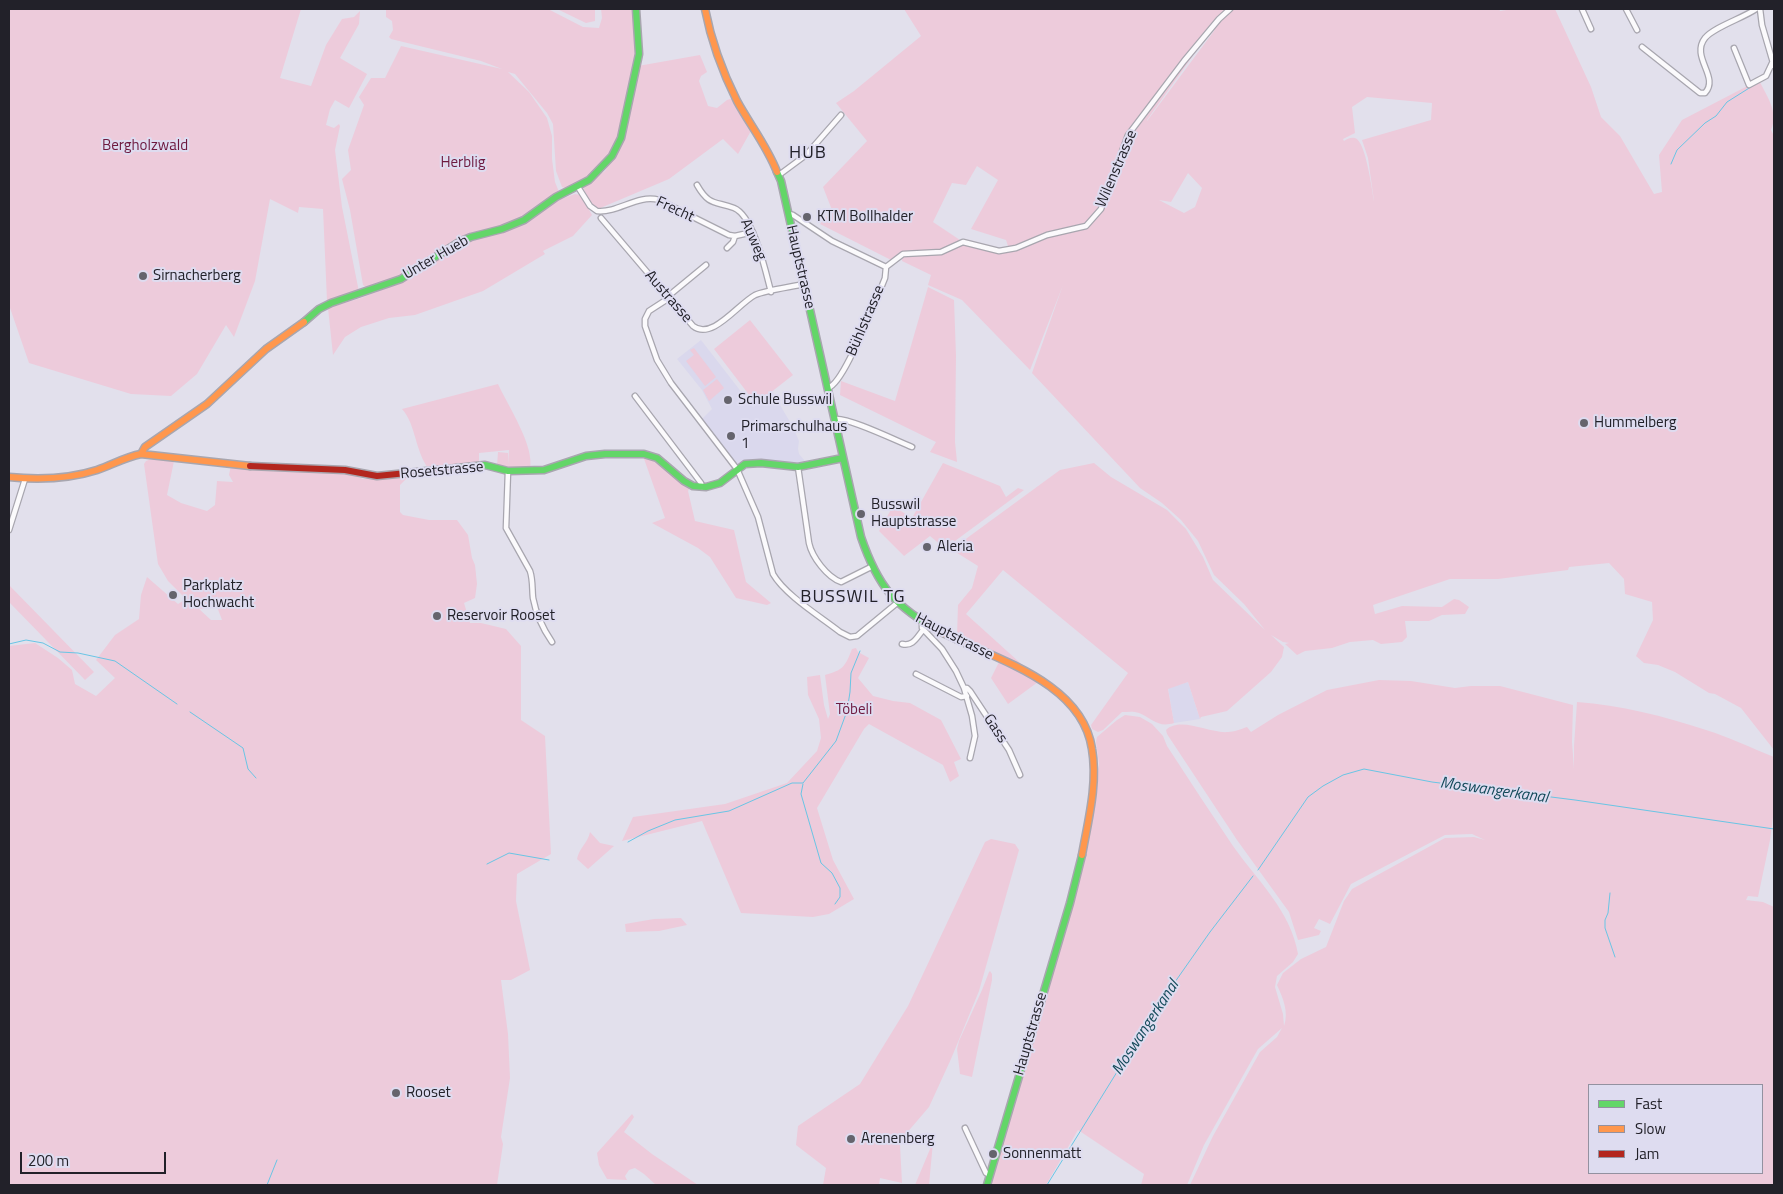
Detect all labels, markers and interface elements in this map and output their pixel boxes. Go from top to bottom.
street label: Wilenstrasse [1093,128,1141,210]
park label: Bergholzwald [102,137,188,155]
district label: HUB [789,143,827,165]
park label: Herblig [440,154,486,172]
street label: Frecht [653,193,697,227]
place label: KTM Bollhalder [817,208,913,226]
marker: KTM Bollhalder [801,211,813,223]
street label: Auweg [736,216,770,264]
street label: Hauptstrasse [782,223,818,311]
street label: Unter Hueb [400,232,472,284]
place label: Sirnacherberg [153,267,241,285]
street label: Austrasse [640,267,696,327]
marker: Sirnacherberg [137,270,149,282]
street label: Bühlstrasse [843,283,889,359]
place label: Schule Busswil [738,391,832,409]
marker: Schule Busswil [722,394,734,406]
place label: Hummelberg [1594,414,1676,432]
marker: Hummelberg [1578,417,1590,429]
place label: Primarschulhaus 1 [741,418,847,453]
marker: Primarschulhaus 1 [725,430,737,442]
street label: Rosetstrasse [400,458,484,484]
place label: Busswil Hauptstrasse [871,496,956,531]
marker: Busswil Hauptstrasse [855,508,867,520]
place label: Aleria [937,538,973,556]
marker: Aleria [921,541,933,553]
place label: Parkplatz Hochwacht [183,577,254,612]
district label: BUSSWIL TG [799,587,907,609]
marker: Parkplatz Hochwacht [167,589,179,601]
place label: Reservoir Rooset [447,607,555,625]
marker: Reservoir Rooset [431,610,443,622]
street label: Hauptstrasse [912,610,996,664]
park label: Töbeli [836,701,872,719]
street label: Gass [979,711,1011,747]
water label: Moswangerkanal [1439,774,1549,808]
water label: Moswangerkanal [1108,977,1184,1079]
street label: Hauptstrasse [1011,991,1051,1077]
place label: Rooset [406,1084,451,1102]
legend [1588,1084,1763,1174]
marker: Rooset [390,1087,402,1099]
text: Fast [1635,1092,1662,1115]
text: Slow [1635,1117,1666,1140]
place label: Arenenberg [861,1130,934,1148]
marker: Arenenberg [845,1133,857,1145]
scale bar [22,1142,169,1174]
text: Jam [1635,1142,1659,1165]
place label: Sonnenmatt [1003,1145,1081,1163]
marker: Sonnenmatt [987,1148,999,1160]
text: 200 m [28,1149,69,1172]

